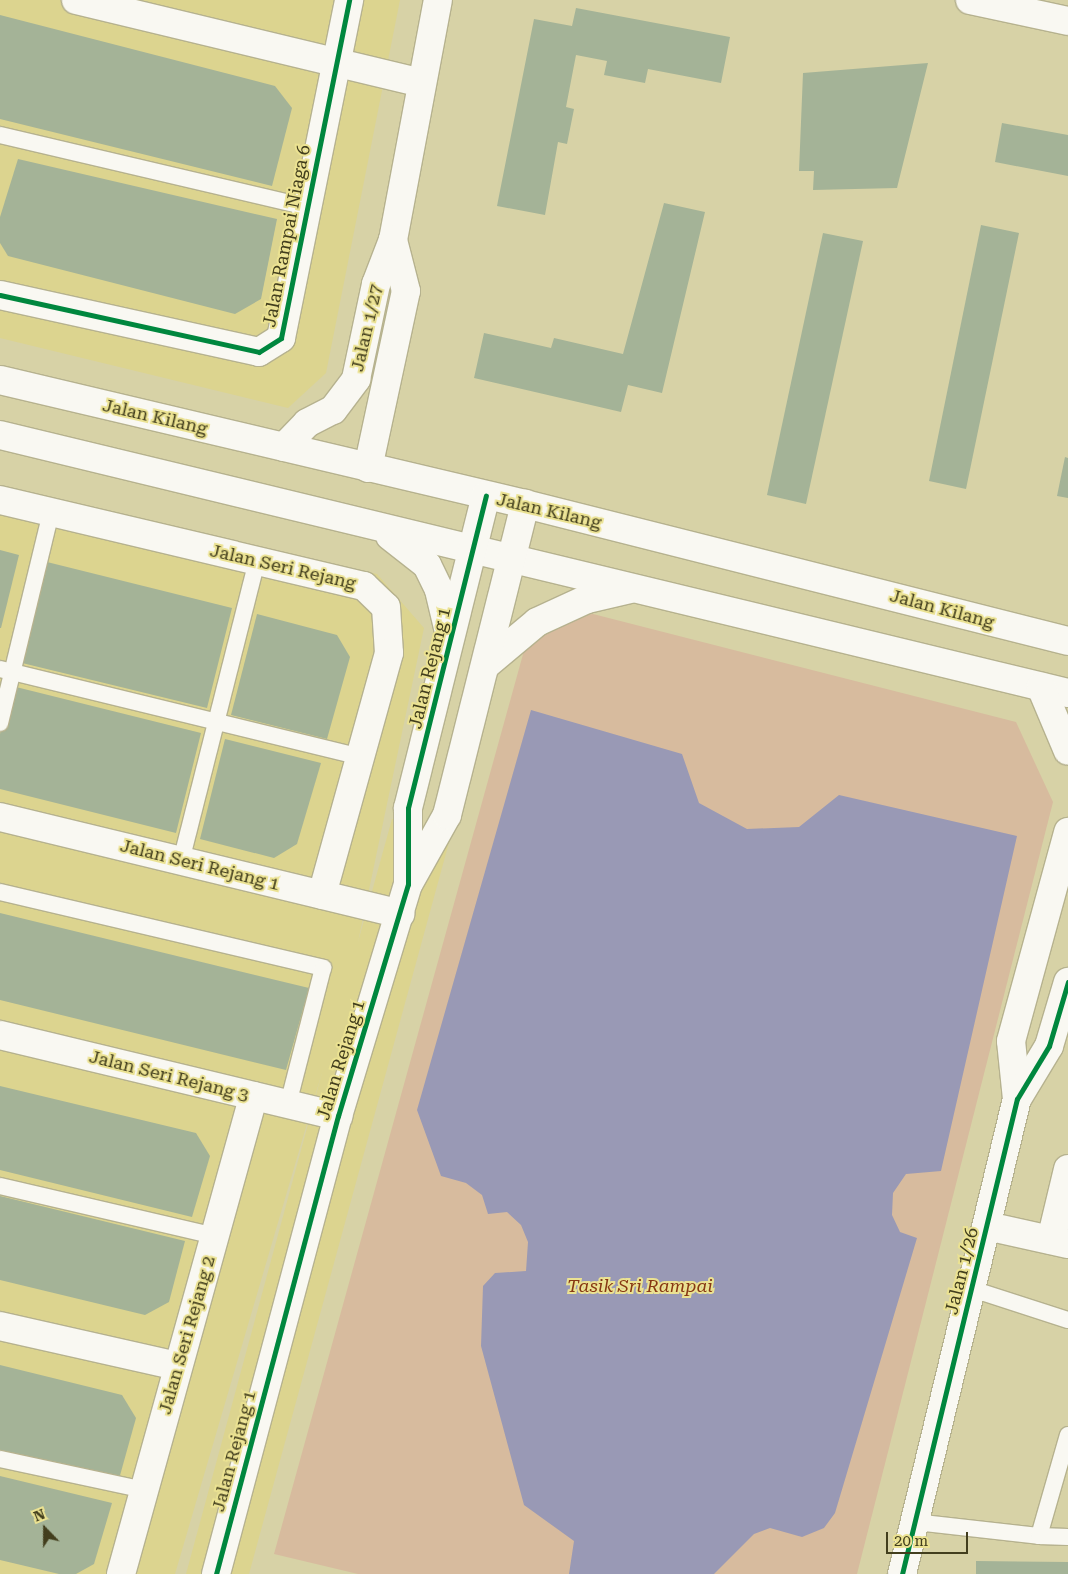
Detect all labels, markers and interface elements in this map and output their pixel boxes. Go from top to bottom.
street label: Jalan Rampai Niaga 6 [259,143,315,329]
street label: Jalan 1/27 [346,282,388,374]
street label: Jalan Kilang [100,394,210,440]
street label: Jalan Kilang [494,488,604,534]
street label: Jalan Seri Rejang [208,540,358,594]
street label: Jalan Kilang [888,585,996,633]
street label: Jalan Rejang 1 [404,605,456,731]
street label: Jalan Seri Rejang 1 [118,835,282,895]
street label: Jalan Rejang 1 [312,997,370,1123]
street label: Jalan Seri Rejang 3 [87,1046,251,1106]
street label: Jalan 1/26 [941,1225,983,1317]
street label: Jalan Seri Rejang 2 [154,1253,220,1417]
park label: Tasik Sri Rampai [567,1275,713,1297]
street label: Jalan Rejang 1 [207,1388,261,1514]
north arrow [20,1504,70,1554]
text: N [31,1506,47,1525]
scale bar [888,1522,970,1554]
text: 20 m [894,1532,928,1550]

